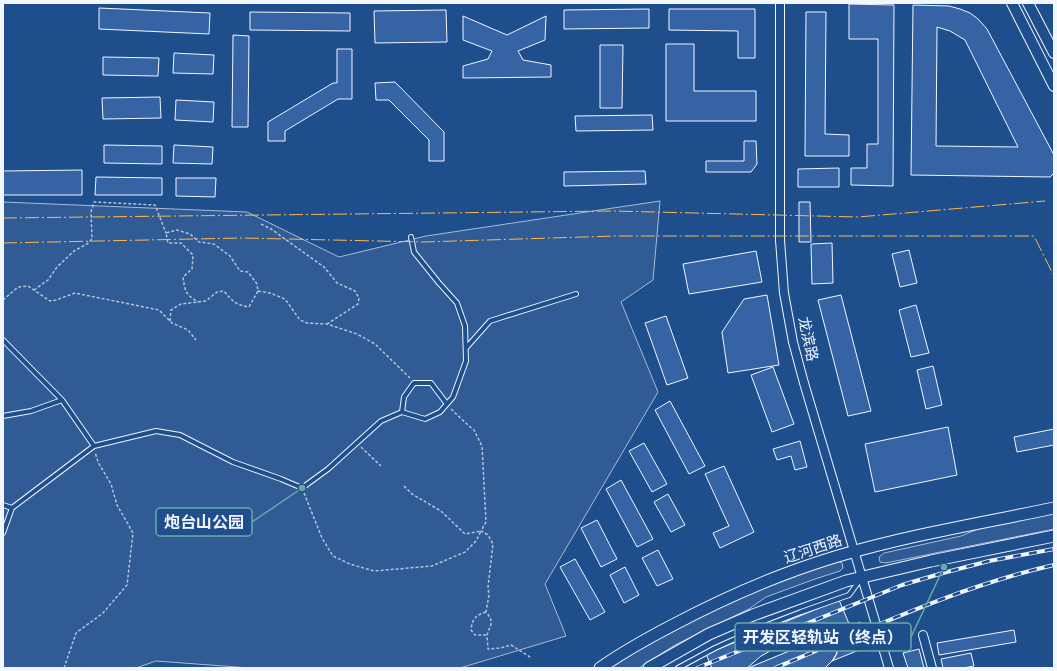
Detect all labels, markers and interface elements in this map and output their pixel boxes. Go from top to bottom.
street label: 龙滨路 [795,315,821,363]
callout: 炮台山公园 [156,508,252,536]
text: 炮台山公园 [164,513,244,532]
street label: 辽河西路 [782,531,844,567]
callout: 开发区轻轨站（终点） [735,623,911,651]
text: 开发区轻轨站（终点） [743,628,903,647]

